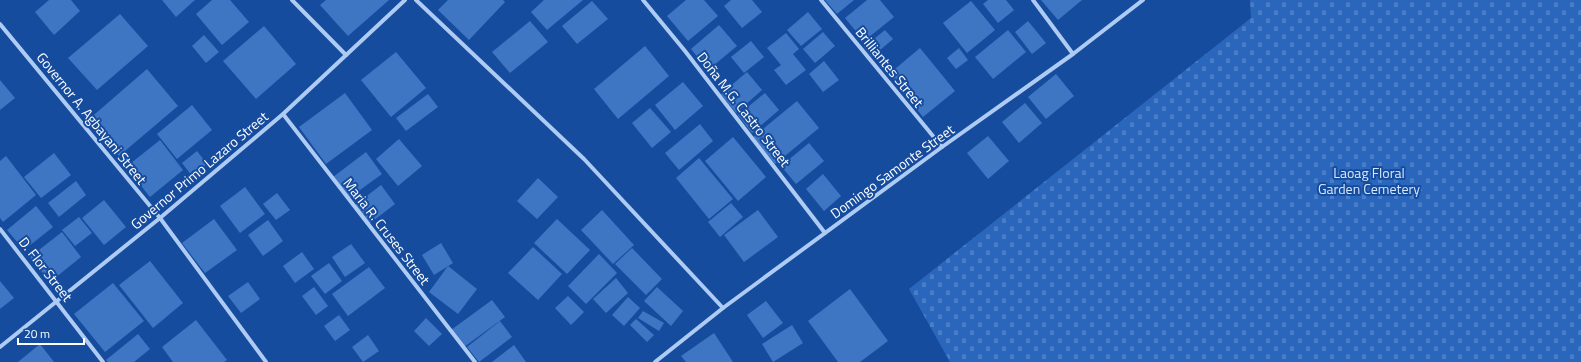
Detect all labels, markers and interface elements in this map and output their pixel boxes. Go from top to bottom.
street label: Brilliantes Street [851,22,929,112]
street label: Governor A. Agbayani Street [32,47,152,189]
street label: Doña M.G. Castro Street [692,47,796,171]
street label: Governor Primo Lazaro Street [126,106,272,234]
street label: Domingo Samonte Street [826,119,958,223]
park label: Laoag Floral Garden Cemetery [1318,162,1420,199]
street label: Maria R. Cruses Street [339,173,436,289]
street label: D. Flor Street [14,232,78,306]
scale bar [18,320,84,346]
text: 20 m [24,324,50,343]

